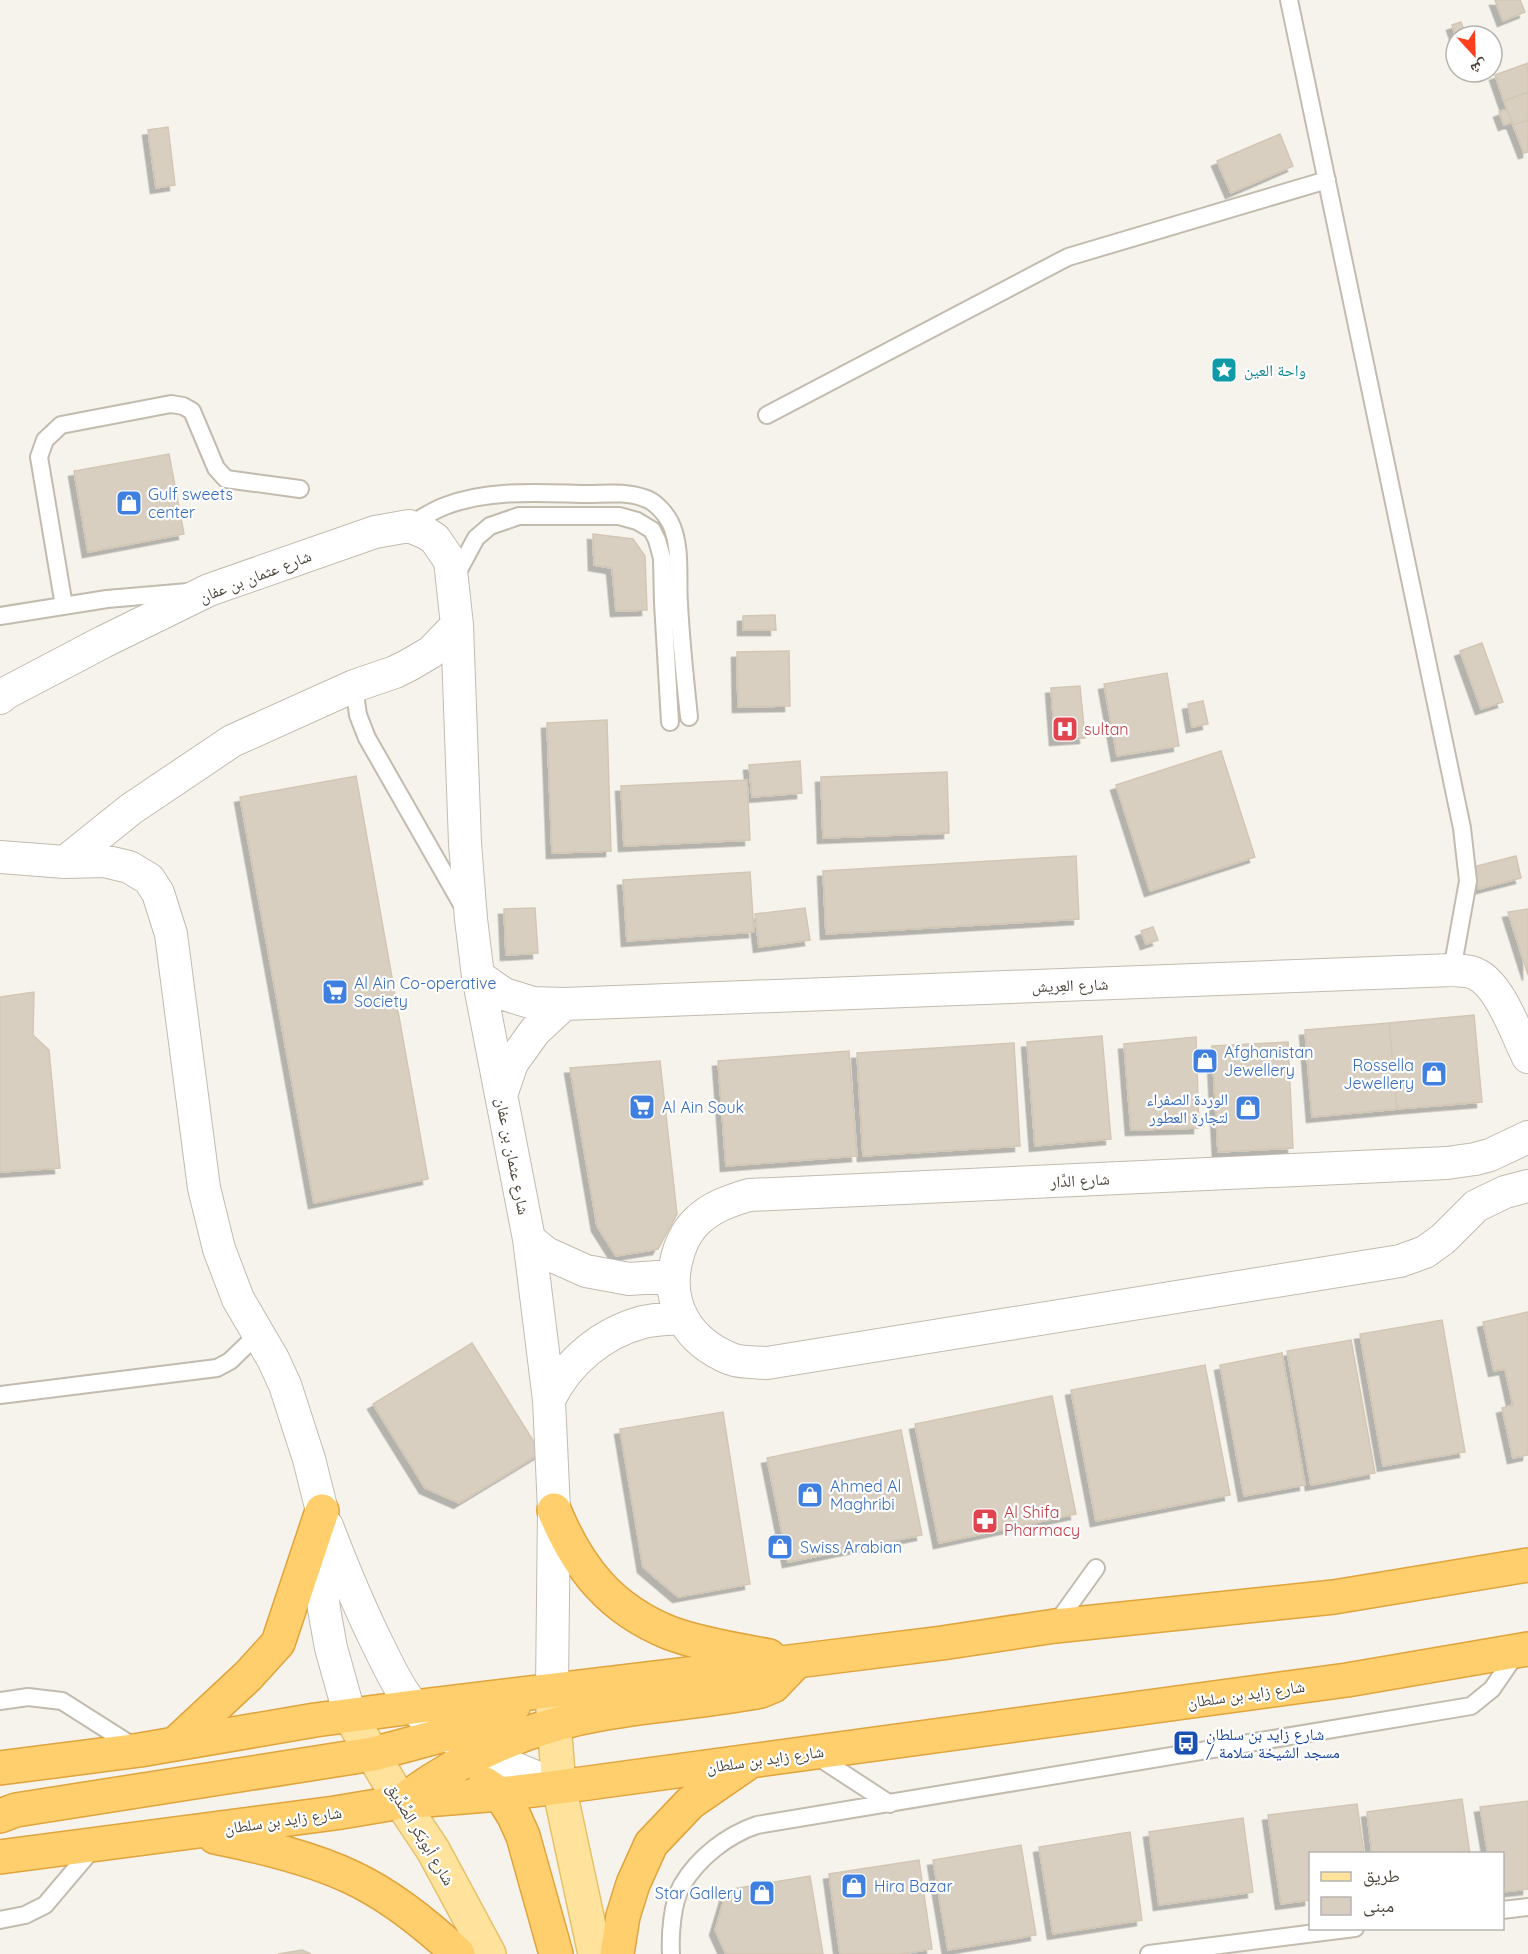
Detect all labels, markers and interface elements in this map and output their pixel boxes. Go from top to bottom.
north arrow [1444,24,1504,84]
text: ش [1468,55,1491,80]
place icon: واحة العين [1209,355,1239,385]
place label: واحة العين [1244,360,1306,381]
place label: Gulf sweets center [148,484,233,522]
shop icon: Gulf sweets center [114,488,144,518]
street label: شارع عثمان بن عفان [196,545,314,608]
hospital icon: sultan [1050,714,1080,744]
place label: sultan [1084,719,1129,739]
place label: Al Ain Co-operative Society [354,973,496,1011]
street label: شارع العِريش [1031,974,1109,997]
supermarket icon: Al Ain Co-operative Society [320,977,350,1007]
place label: Afghanistan Jewellery [1224,1042,1313,1080]
shop icon: Afghanistan Jewellery [1190,1046,1220,1076]
place label: Rossella Jewellery [1343,1055,1414,1093]
shop icon: Rossella Jewellery [1419,1059,1449,1089]
place label: الوردة الصفراء لتجارة العطور [1147,1089,1228,1127]
supermarket icon: Al Ain Souk [627,1092,657,1122]
shop icon: الوردة الصفراء لتجارة العطور [1233,1093,1263,1123]
street label: شارع عثمان بن عفان [491,1096,534,1216]
place label: Al Ain Souk [662,1097,744,1117]
street label: شارع الدَّار [1049,1168,1110,1193]
place label: Ahmed Al Maghribi [830,1476,901,1514]
shop icon: Ahmed Al Maghribi [795,1480,825,1510]
place label: Al Shifa Pharmacy [1004,1502,1080,1540]
pharmacy icon: Al Shifa Pharmacy [970,1506,1000,1536]
shop icon: Swiss Arabian [765,1532,795,1562]
place label: Swiss Arabian [800,1537,902,1557]
street label: شارع زايد بن سلطان [1186,1676,1306,1713]
place label: شارع زايد بن سلطان / مسجد الشيخة سلامة [1206,1724,1340,1762]
bus stop icon: شارع زايد بن سلطان / مسجد الشيخة سلامة [1171,1728,1201,1758]
street label: شارع زايد بن سلطان [705,1741,825,1778]
street label: شارع أبوبَكر الصِّدِّيق [382,1779,459,1889]
street label: شارع زايد بن سلطان [223,1802,343,1839]
legend [1309,1852,1504,1930]
text: طريق [1363,1864,1400,1887]
shop icon: Hira Bazar [839,1871,869,1901]
place label: Hira Bazar [874,1876,953,1896]
shop icon: Star Gallery [747,1878,777,1908]
place label: Star Gallery [655,1883,742,1903]
text: مبنى [1363,1894,1394,1917]

